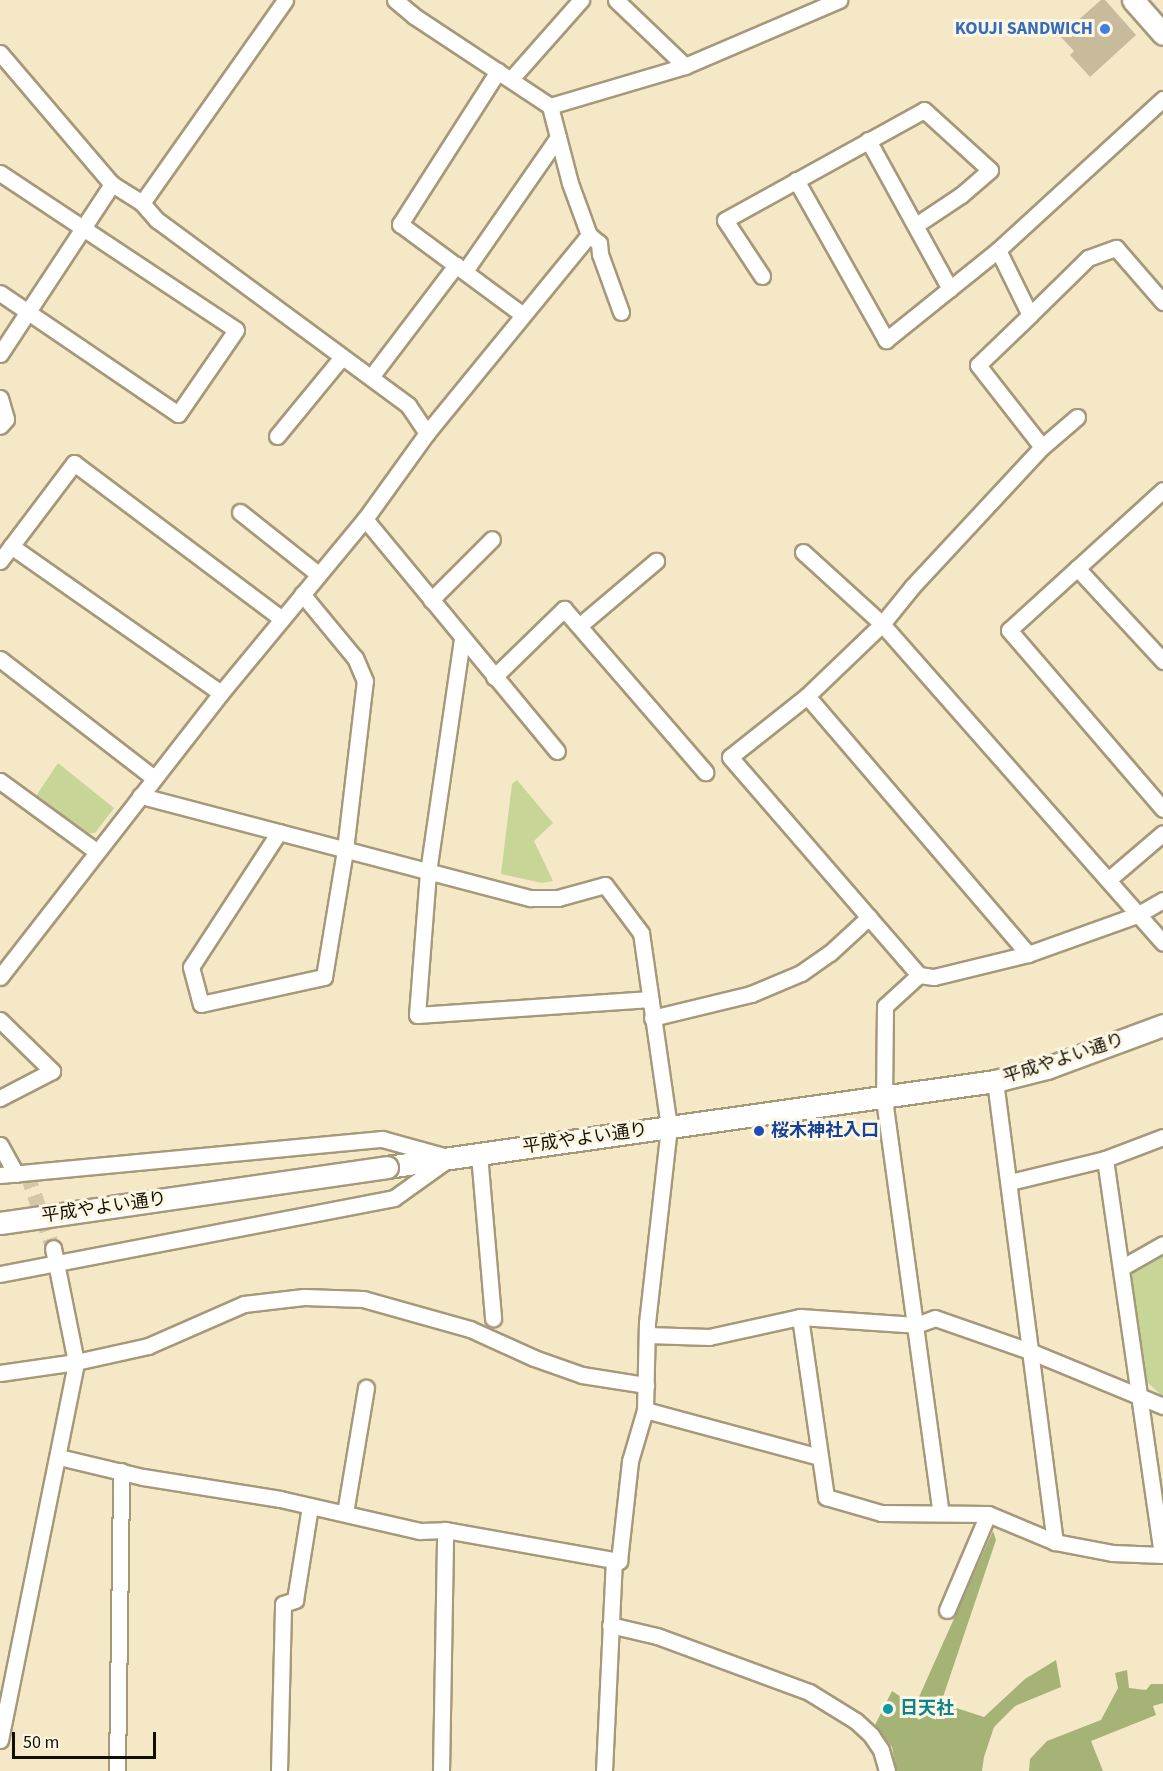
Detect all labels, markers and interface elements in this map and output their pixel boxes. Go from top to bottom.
place label: KOUJI SANDWICH [955,18,1093,40]
marker: KOUJI SANDWICH [1098,22,1112,36]
street label: 平成やよい通り [1001,1029,1127,1089]
street label: 平成やよい通り [521,1120,649,1158]
place label: 桜木神社入口 [771,1120,879,1142]
marker: 桜木神社入口 [752,1124,766,1138]
street label: 平成やよい通り [40,1189,168,1227]
place label: 日天社 [900,1698,954,1720]
marker: 日天社 [881,1702,895,1716]
scale bar [15,1720,159,1758]
text: 50 m [23,1730,59,1755]

